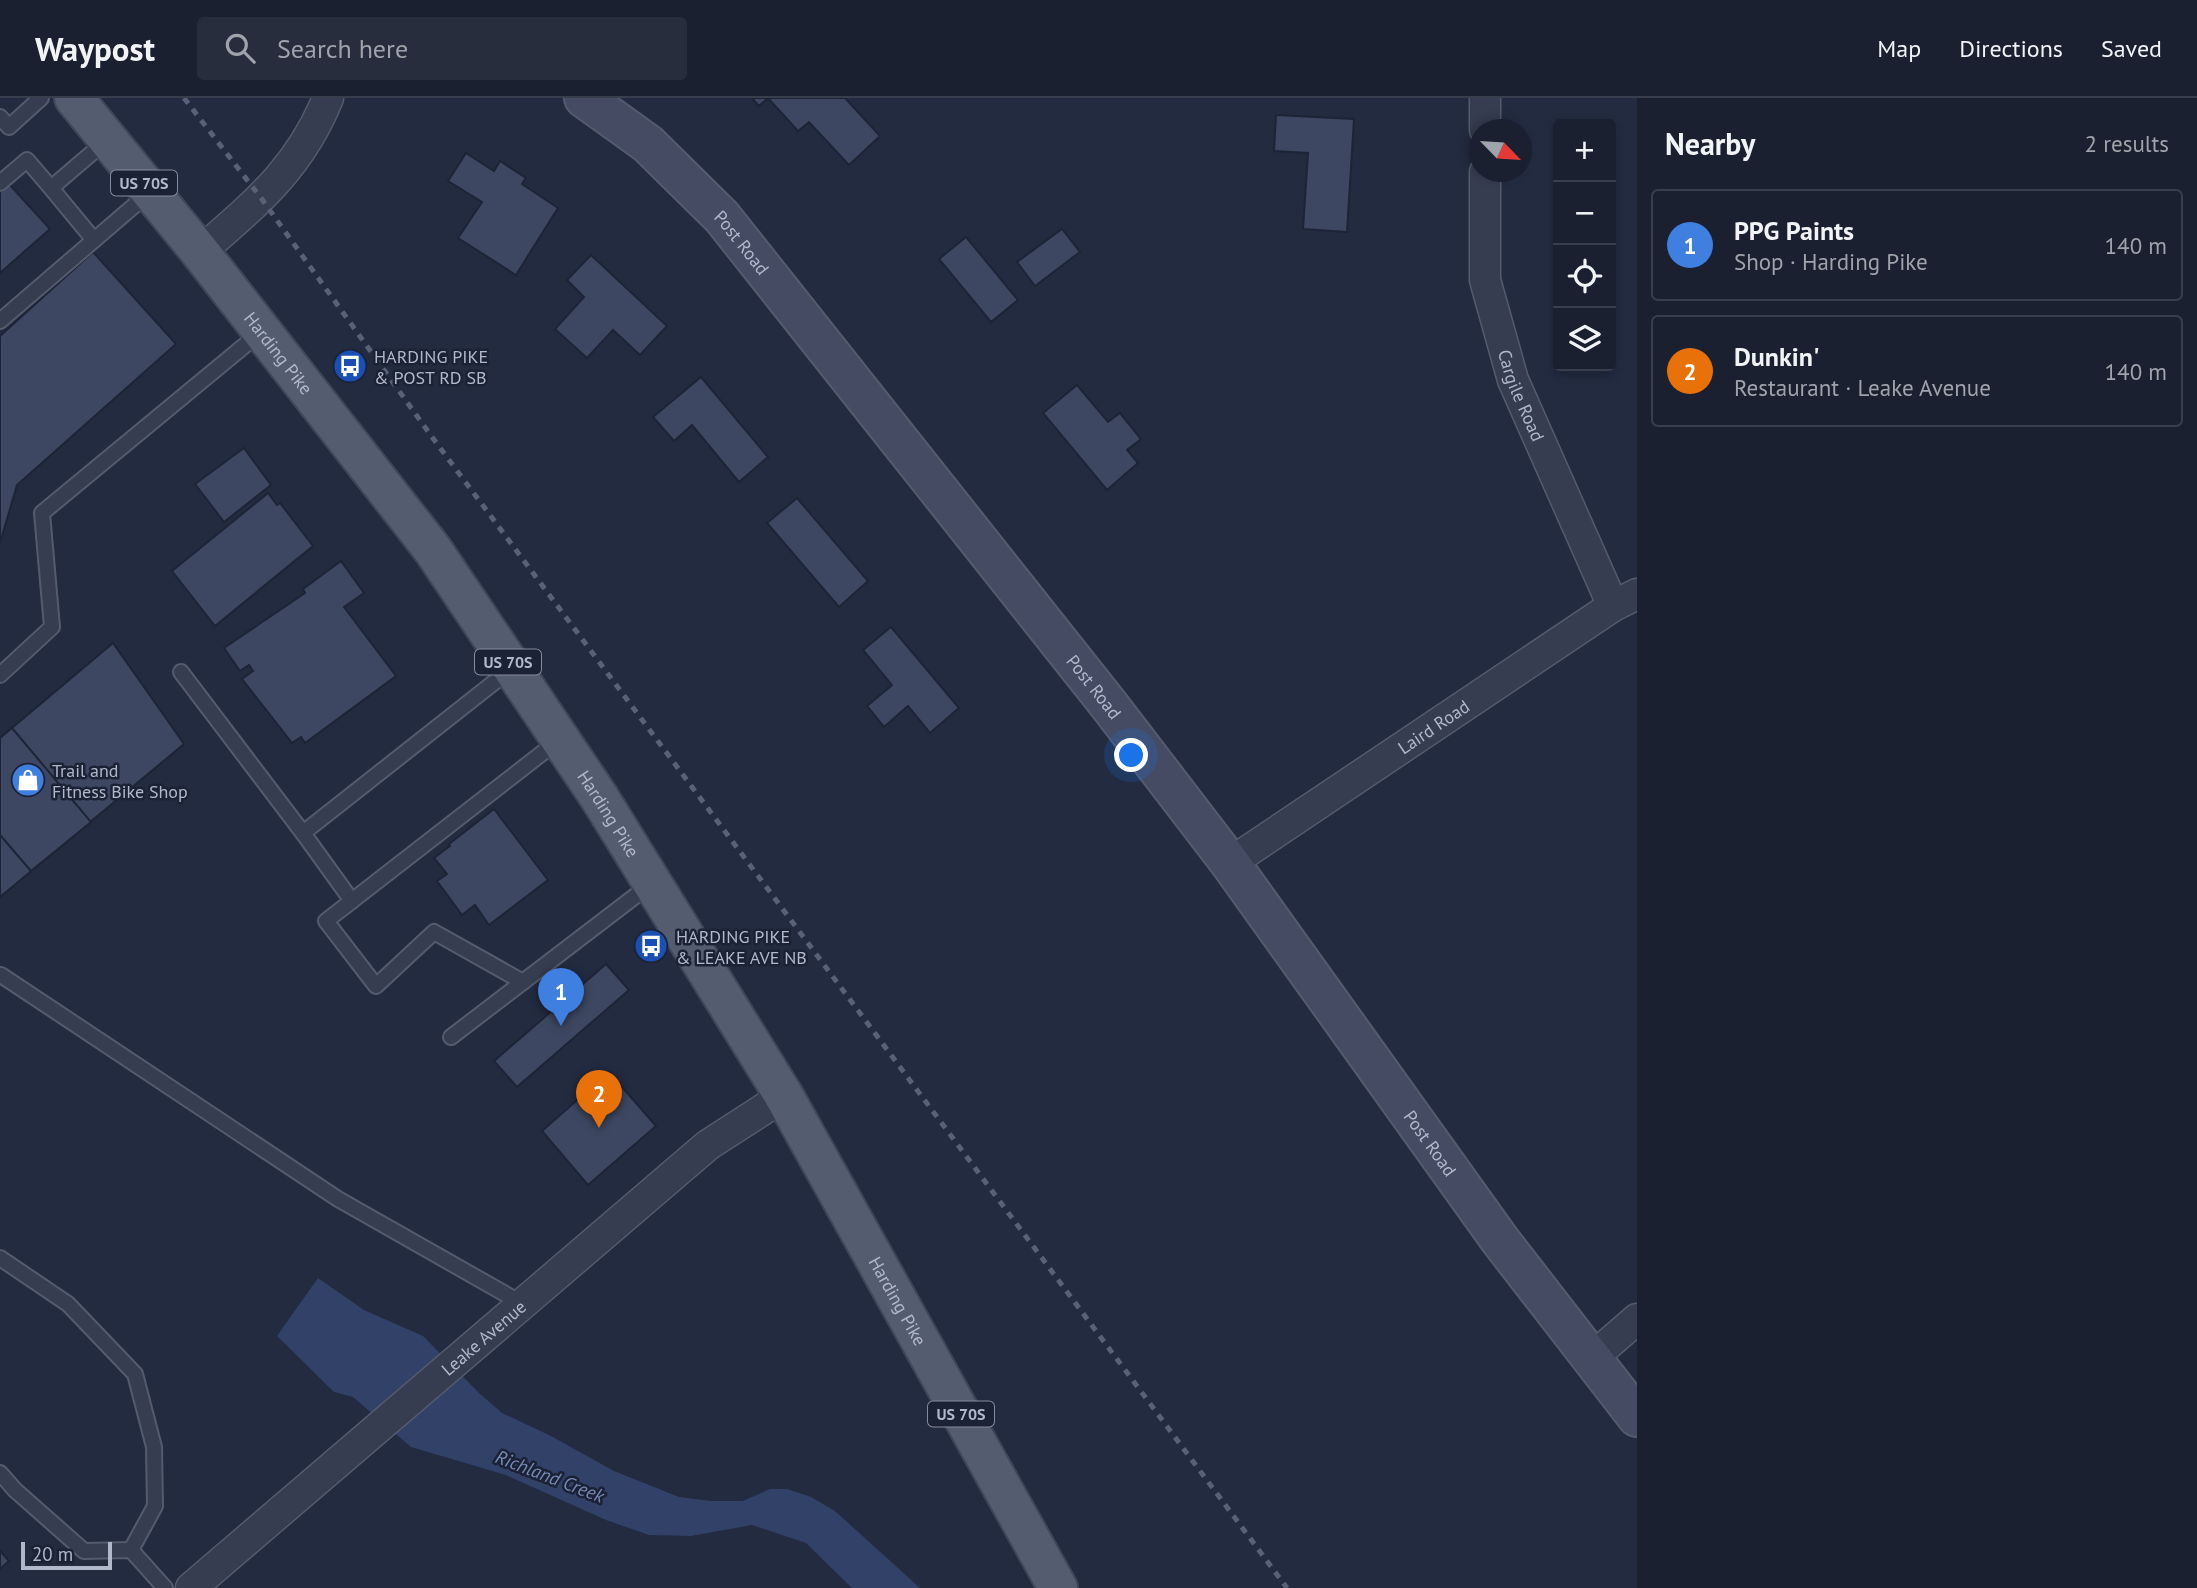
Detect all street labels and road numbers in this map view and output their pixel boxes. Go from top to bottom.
road number: US 70S [111,170,177,195]
street label: Post Road [710,205,775,279]
street label: Harding Pike [239,307,318,399]
street label: Cargile Road [1493,347,1550,445]
road number: US 70S [475,650,541,674]
street label: Post Road [1062,650,1127,723]
street label: Laird Road [1393,694,1474,759]
street label: Harding Pike [573,766,645,861]
street label: Post Road [1399,1106,1462,1180]
street label: Harding Pike [864,1252,932,1350]
street label: Leake Avenue [436,1295,530,1380]
road number: US 70S [928,1402,994,1426]

